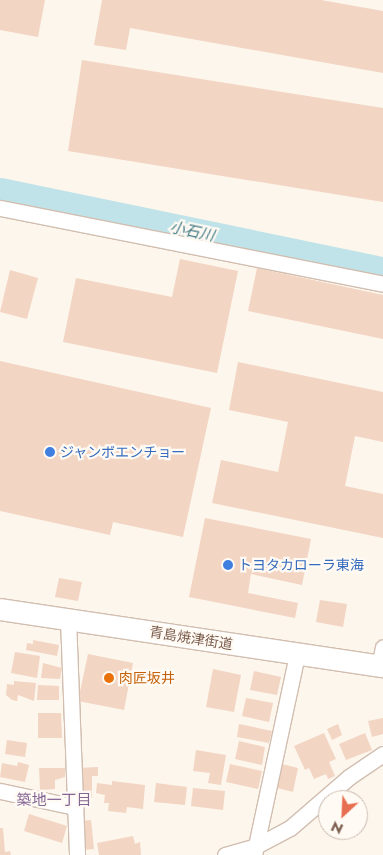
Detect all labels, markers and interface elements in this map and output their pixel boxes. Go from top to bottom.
water label: 小石川 [168,219,216,245]
place label: ジャンボエンチョー [60,444,186,460]
marker: ジャンボエンチョー [44,446,56,458]
place label: トヨタカローラ東海 [238,557,364,573]
marker: トヨタカローラ東海 [222,559,234,571]
street label: 青島焼津街道 [148,623,234,653]
place label: 肉匠坂井 [119,670,175,686]
marker: 肉匠坂井 [103,672,115,684]
north arrow [318,790,368,840]
district label: 築地一丁目 [17,792,91,810]
text: N [328,816,346,839]

